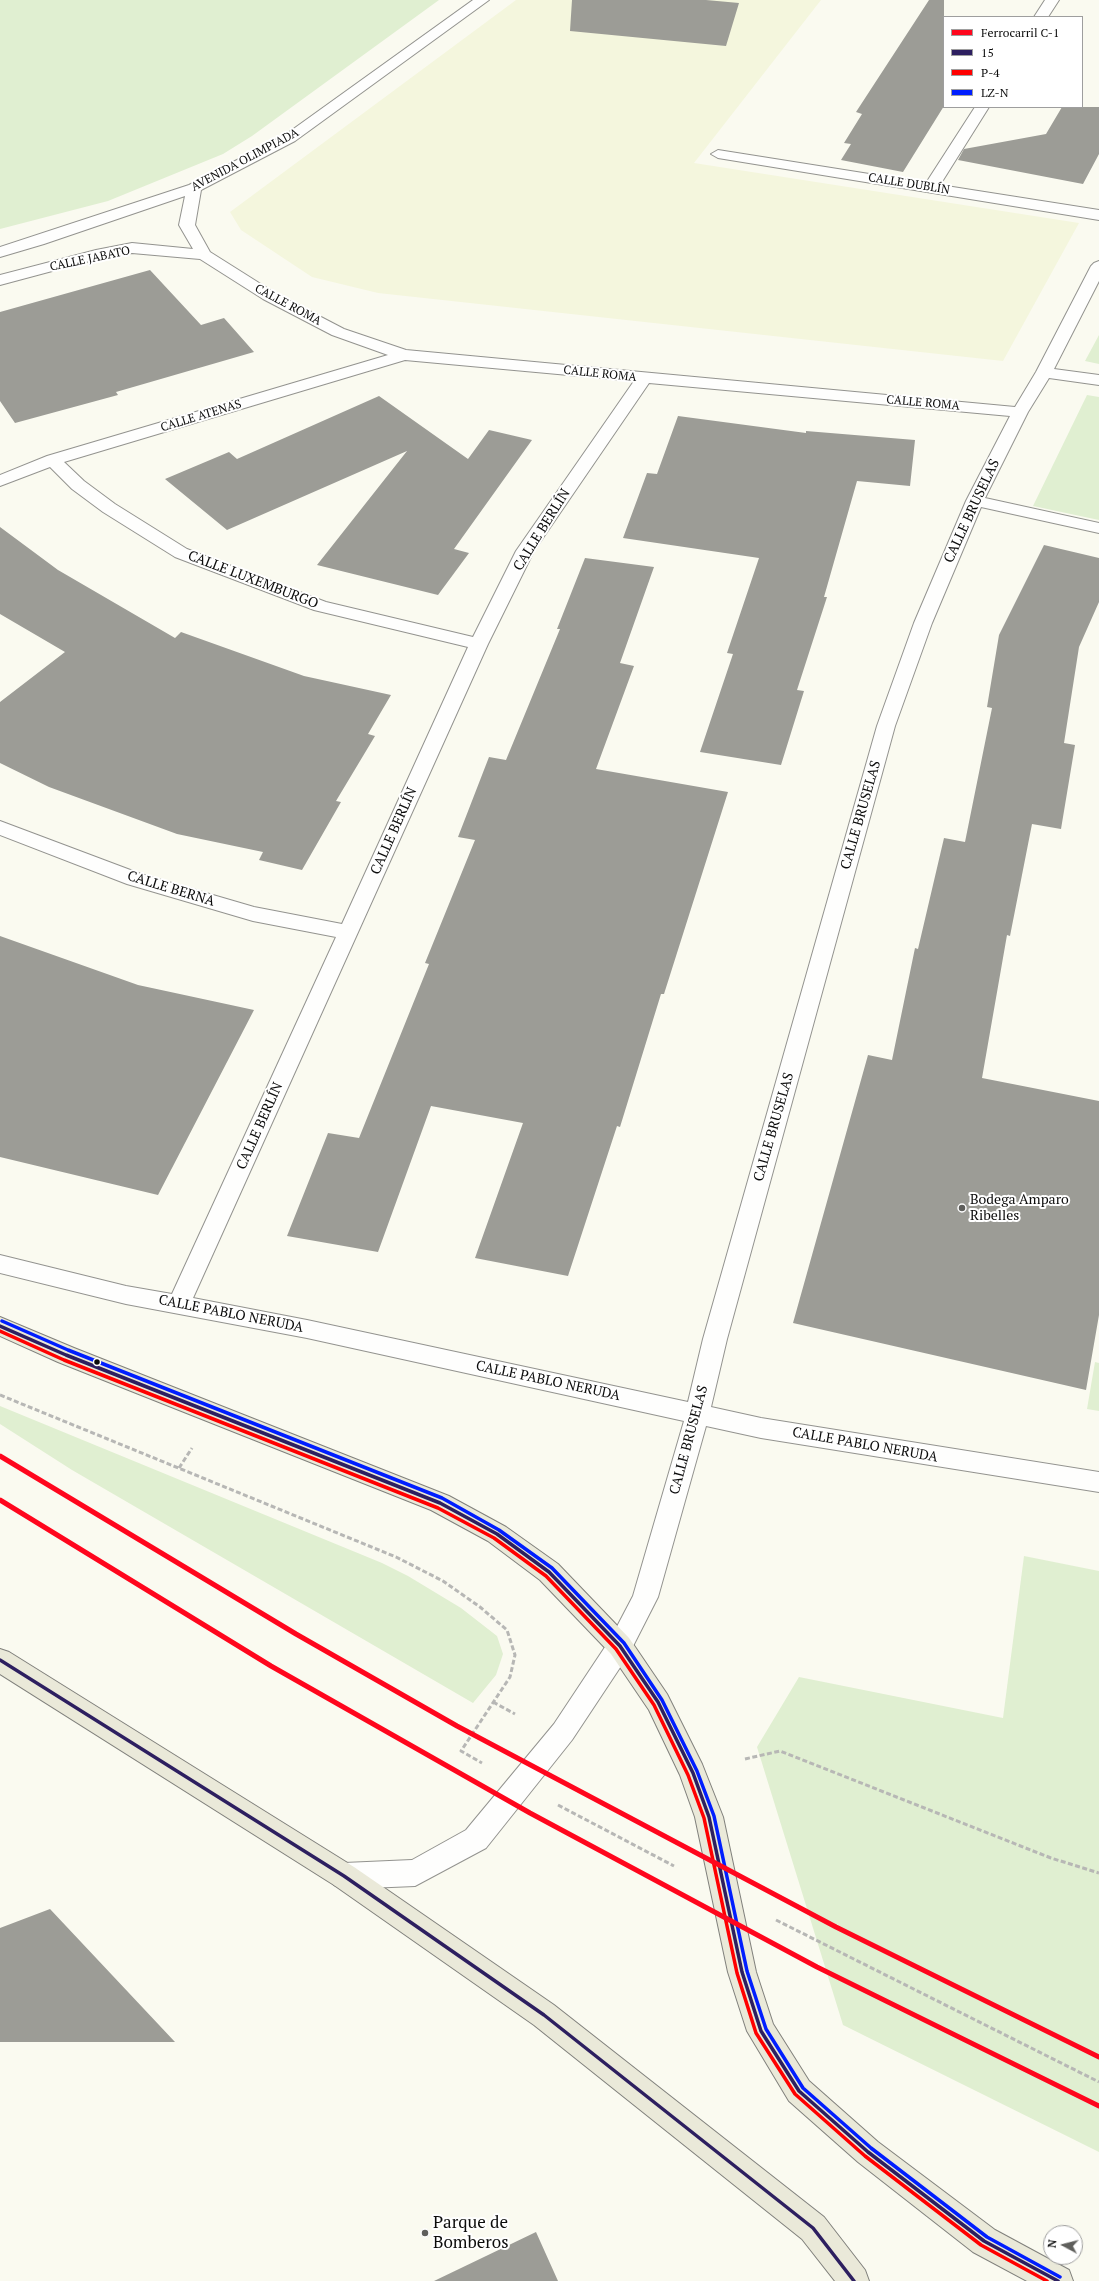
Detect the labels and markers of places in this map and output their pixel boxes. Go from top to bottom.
place label: Bodega Amparo Ribelles [970,1192,1069,1224]
marker: Bodega Amparo Ribelles [957,1203,967,1213]
unlabelled marker [92,1357,102,1367]
place label: Parque de Bomberos [433,2213,509,2253]
marker: Parque de Bomberos [420,2228,430,2238]

